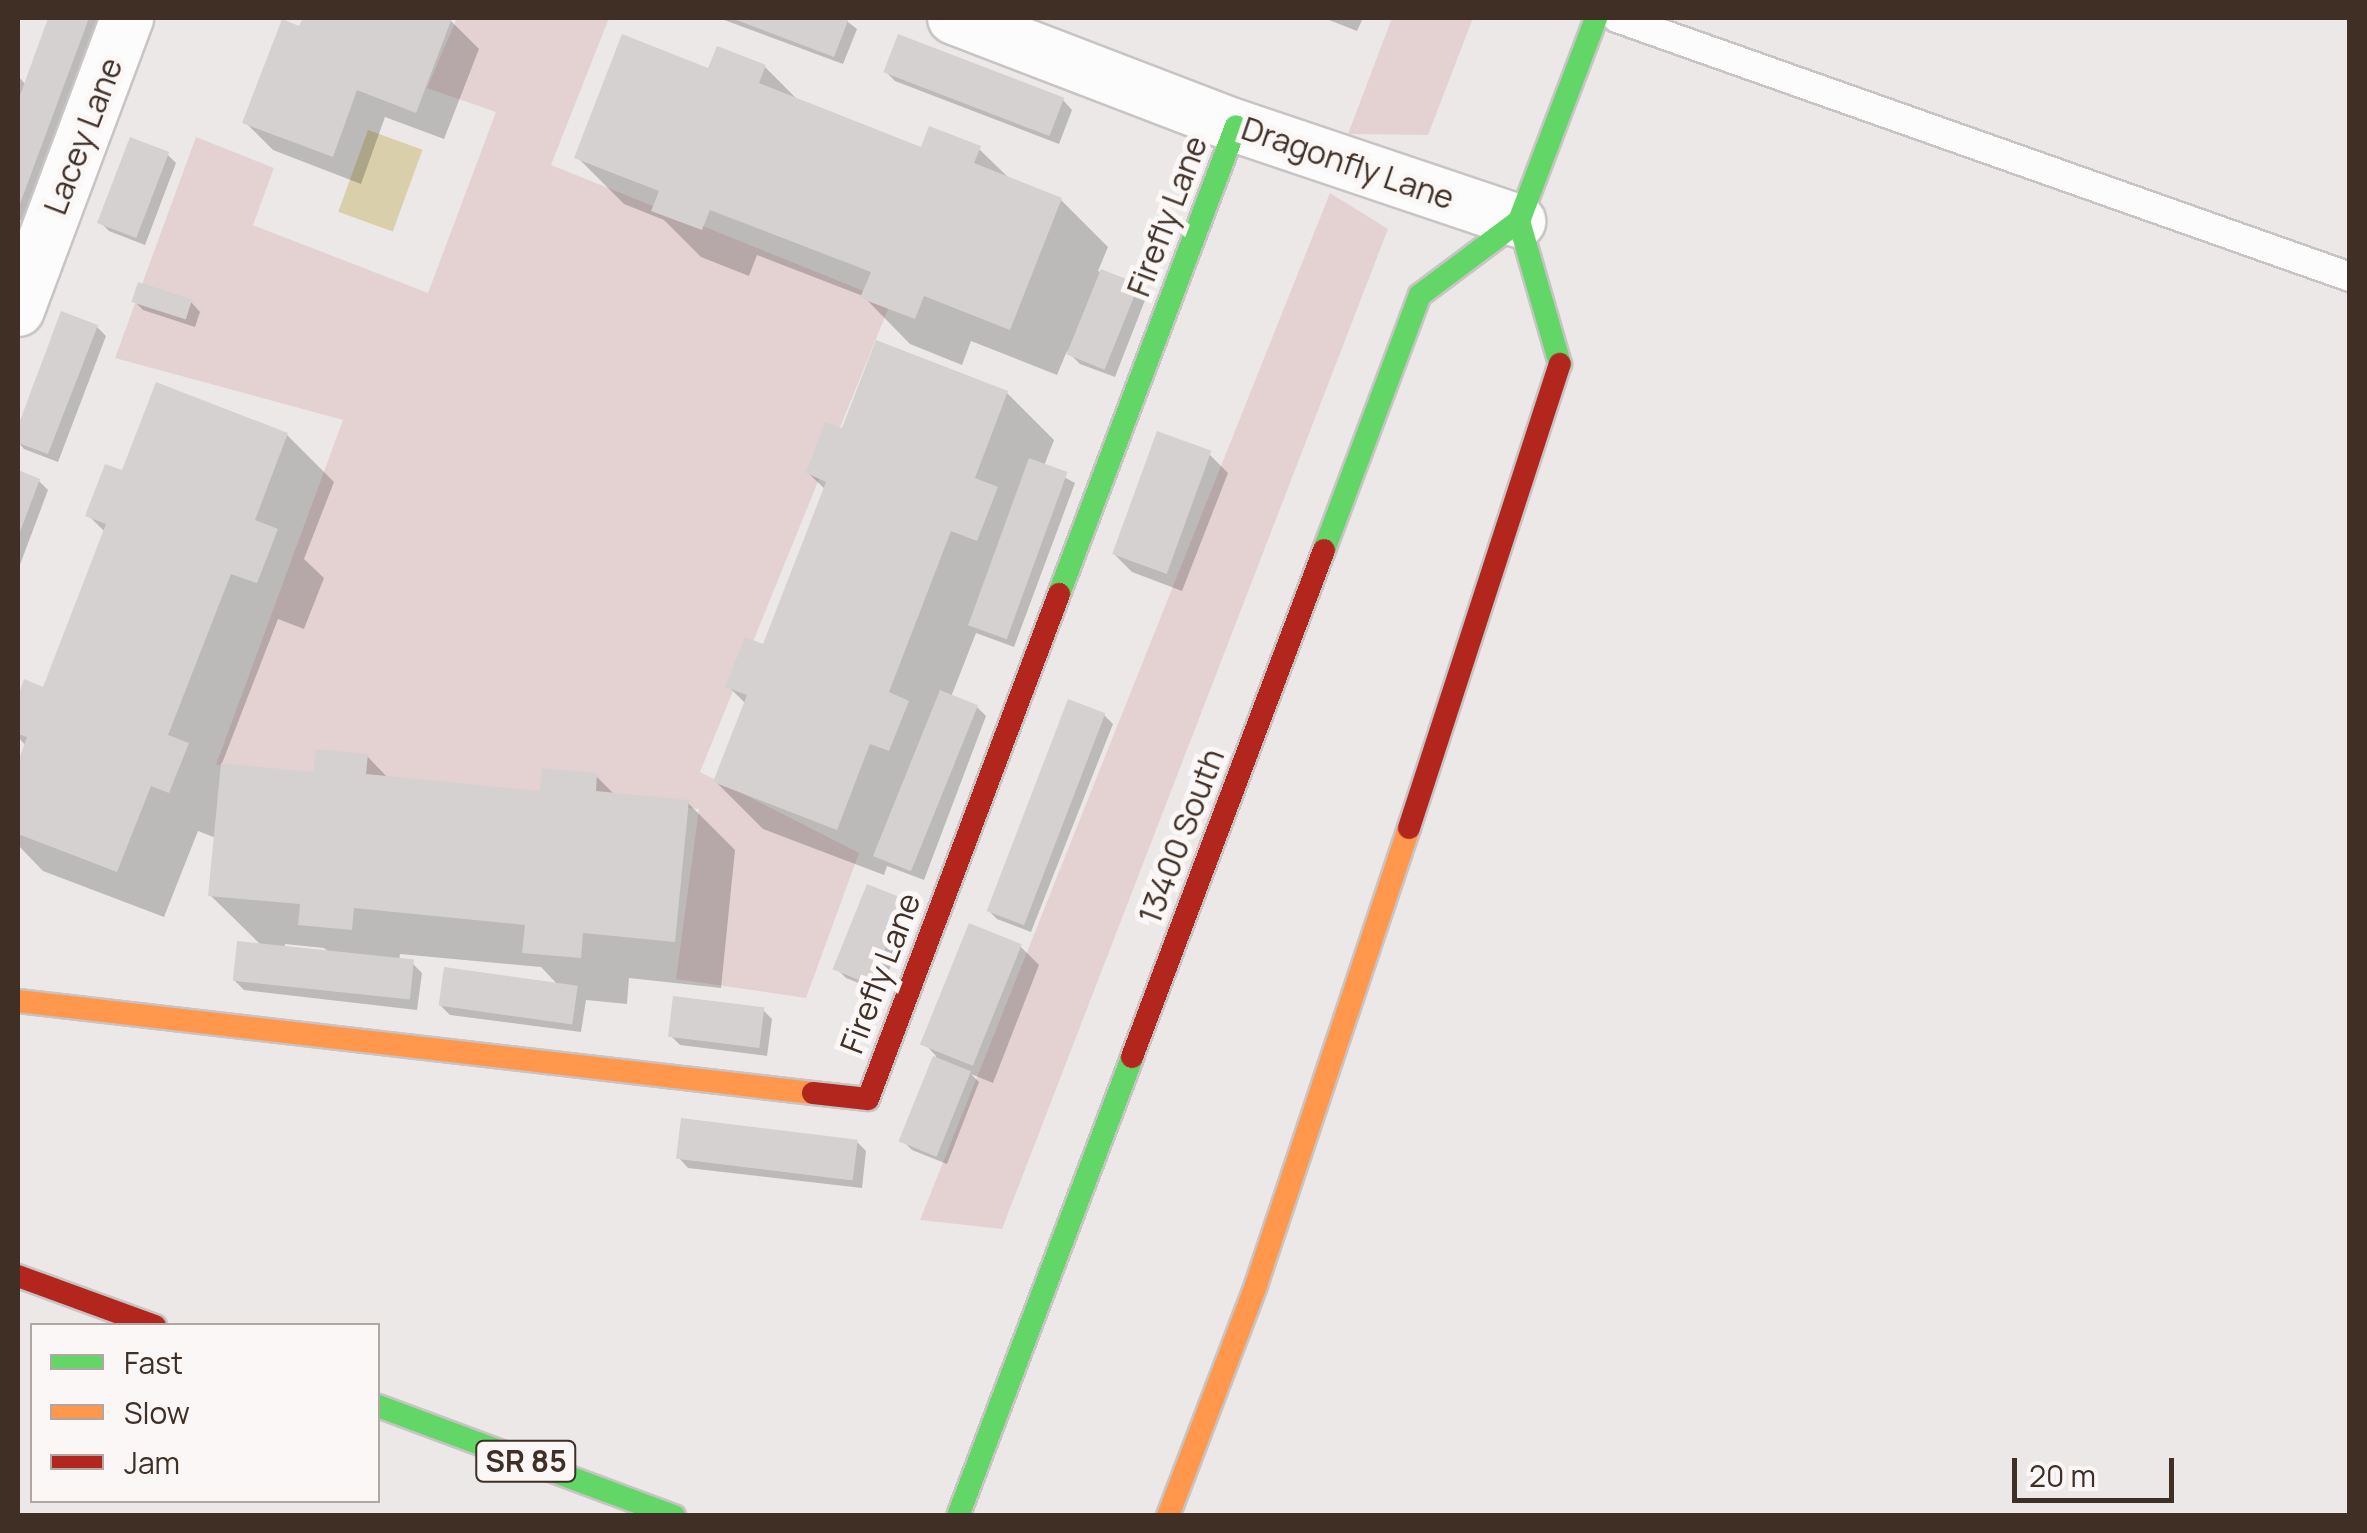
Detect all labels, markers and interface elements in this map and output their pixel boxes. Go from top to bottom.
street label: Lacey Lane [36,52,130,220]
street label: Dragonfly Lane [1237,109,1459,217]
street label: Firefly Lane [1119,130,1215,302]
street label: 13400 South [1130,743,1232,929]
street label: Firefly Lane [832,887,928,1059]
legend [30,1323,380,1503]
text: Fast [124,1342,183,1383]
text: Slow [124,1392,190,1433]
road number: SR 85 [474,1436,578,1486]
scale bar [2017,1438,2180,1500]
text: Jam [124,1442,180,1483]
text: 20 m [2029,1455,2096,1496]

